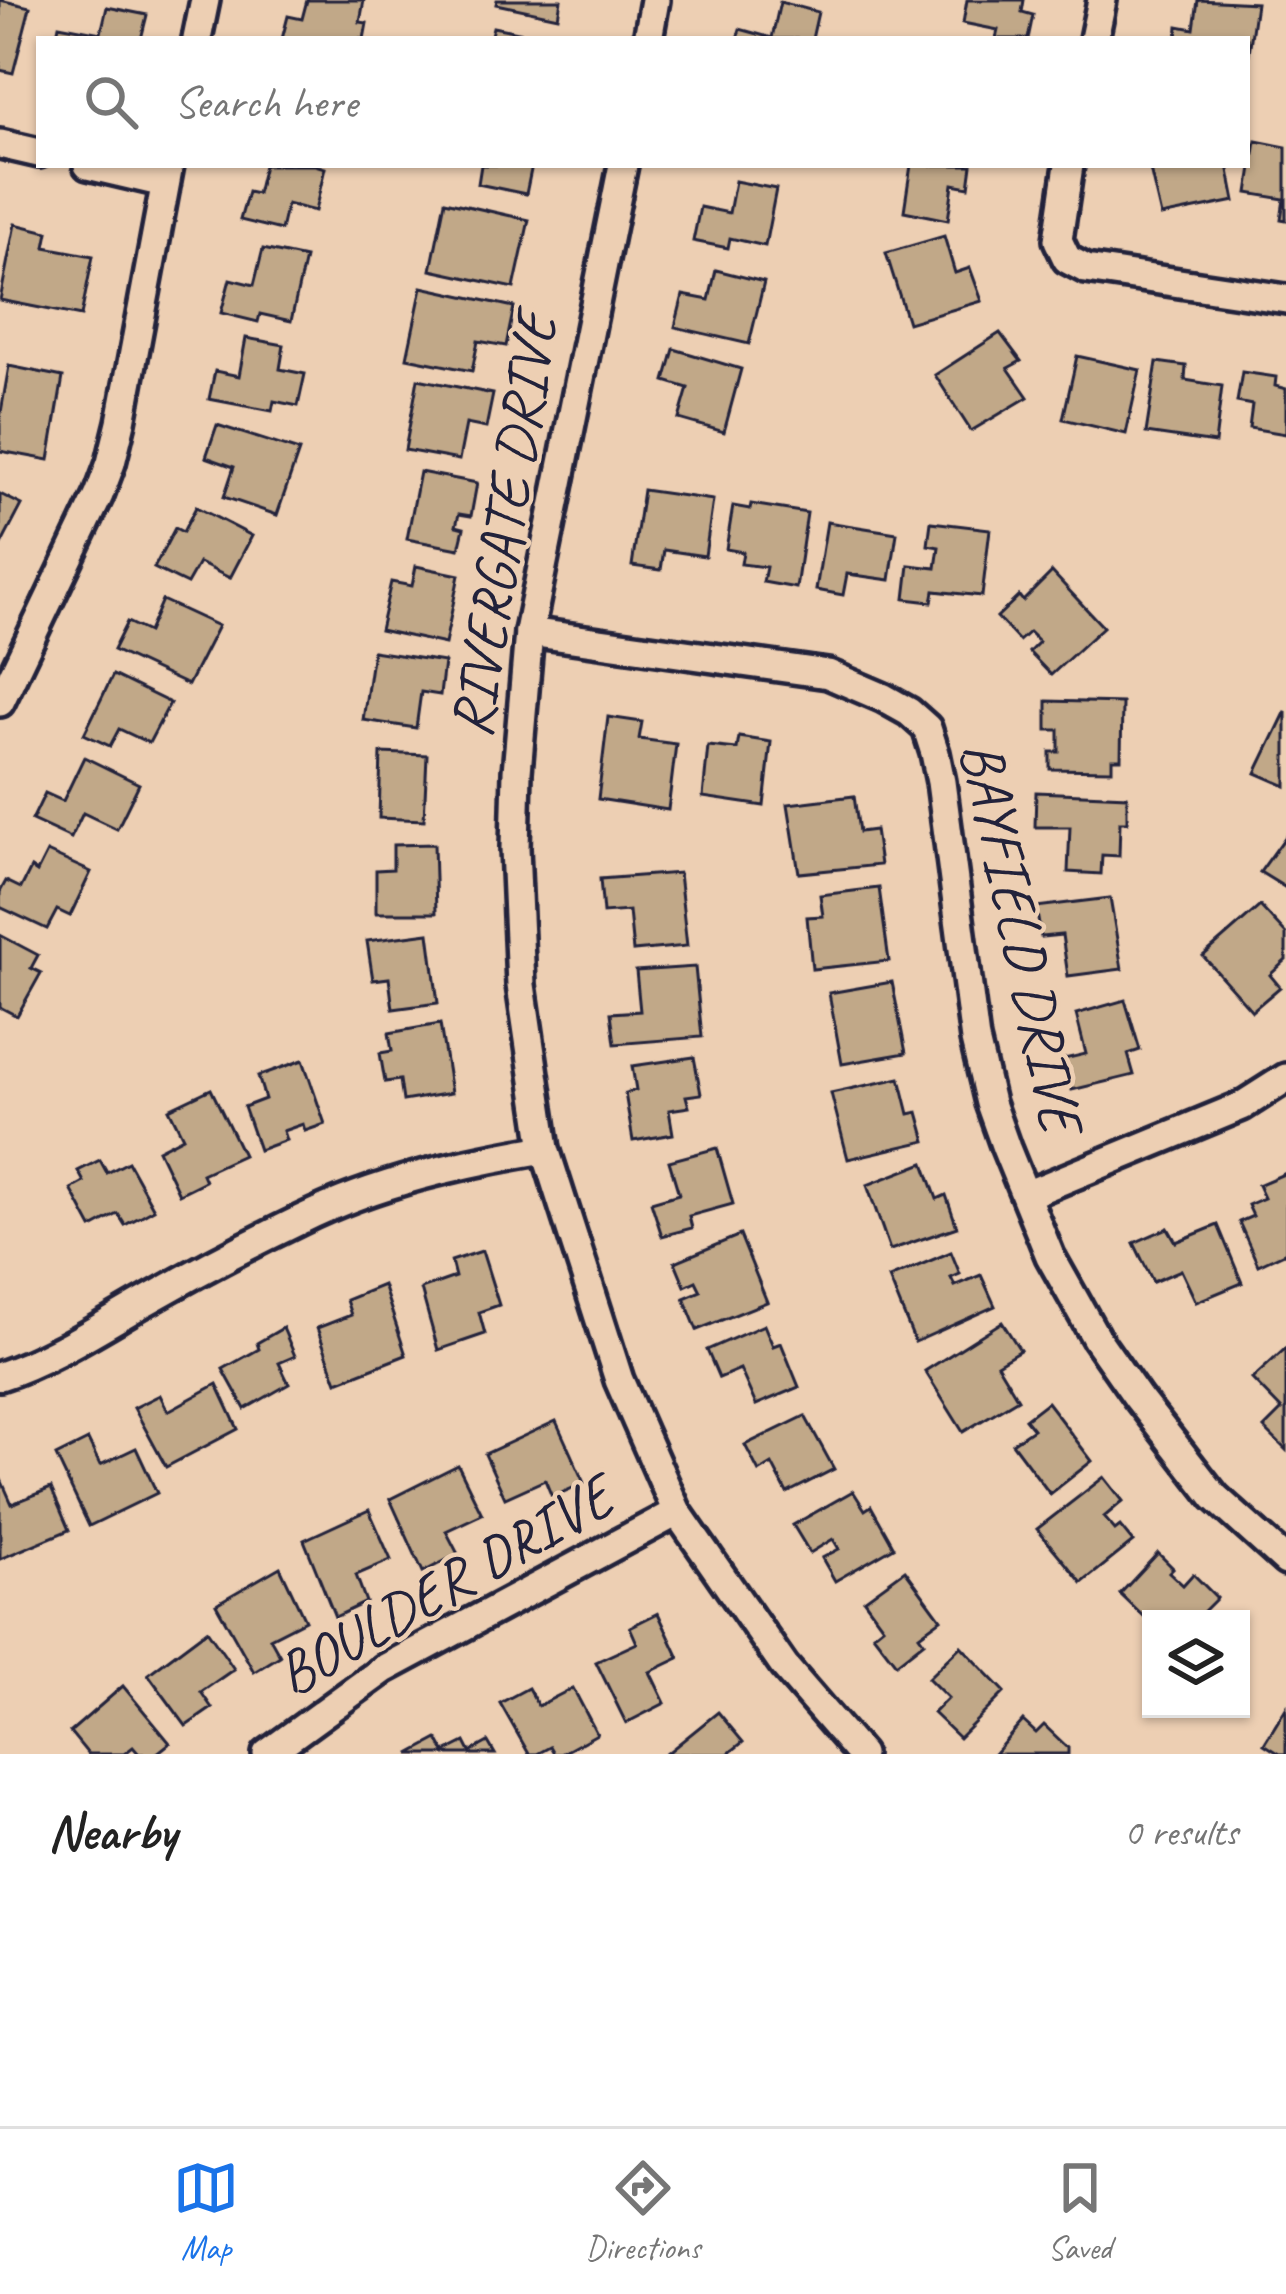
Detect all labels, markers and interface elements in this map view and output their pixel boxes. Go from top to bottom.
search box [36,36,1250,168]
icon: search [78,69,144,135]
text: Search here [174,74,357,131]
street label: RIVERGATE DRIVE [432,301,575,742]
street label: BAYFIELD DRIVE [944,734,1102,1145]
street label: BOULDER DRIVE [262,1455,632,1712]
map controls [1142,1610,1250,1718]
button: layers [1142,1610,1250,1718]
text: Nearby [48,1800,176,1864]
text: 0 results [1124,1808,1238,1857]
tab: Map [173,2155,239,2269]
tab: Directions [586,2155,700,2269]
tab: Saved [1047,2155,1113,2269]

